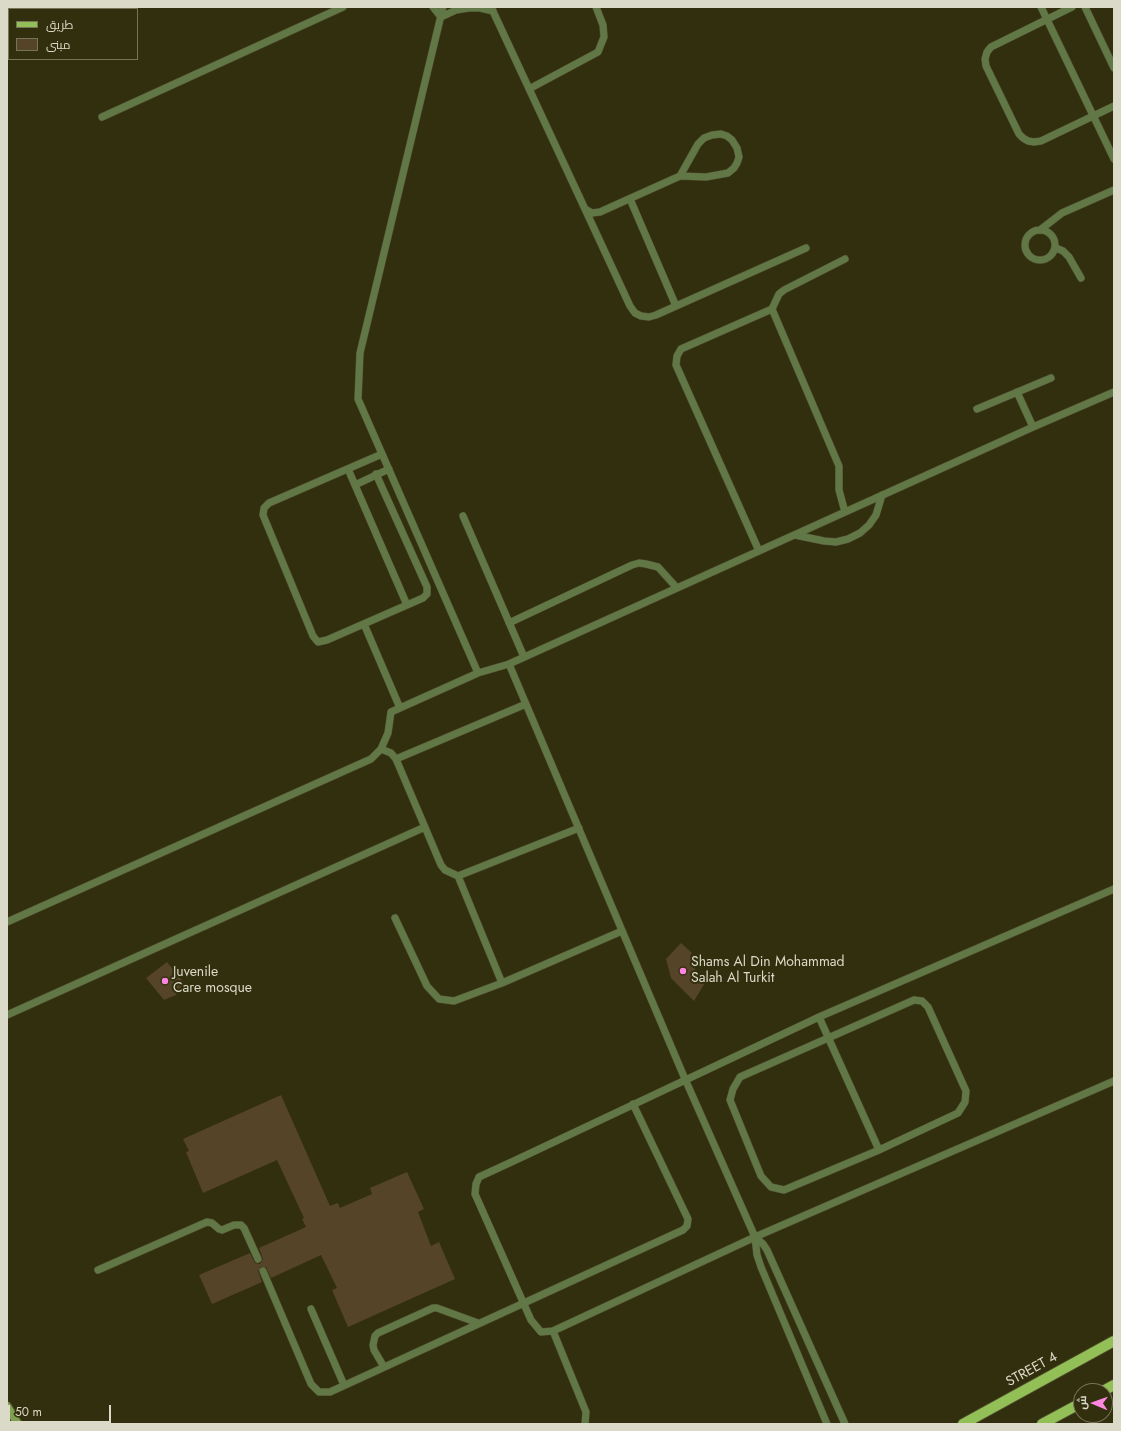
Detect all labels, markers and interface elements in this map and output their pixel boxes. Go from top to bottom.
legend [8,8,138,60]
text: طريق [46,16,73,34]
text: مبنى [46,36,71,54]
place label: Shams Al Din Mohammad Salah Al Turkit [691,955,845,988]
place label: Juvenile Care mosque [173,965,252,998]
marker: Shams Al Din Mohammad Salah Al Turkit [678,966,688,976]
marker: Juvenile Care mosque [160,976,170,986]
street label: STREET 4 [1003,1349,1061,1391]
north arrow [1073,1383,1113,1423]
text: ش [1074,1395,1090,1410]
scale bar [10,1397,113,1423]
text: 50 m [15,1403,42,1421]

